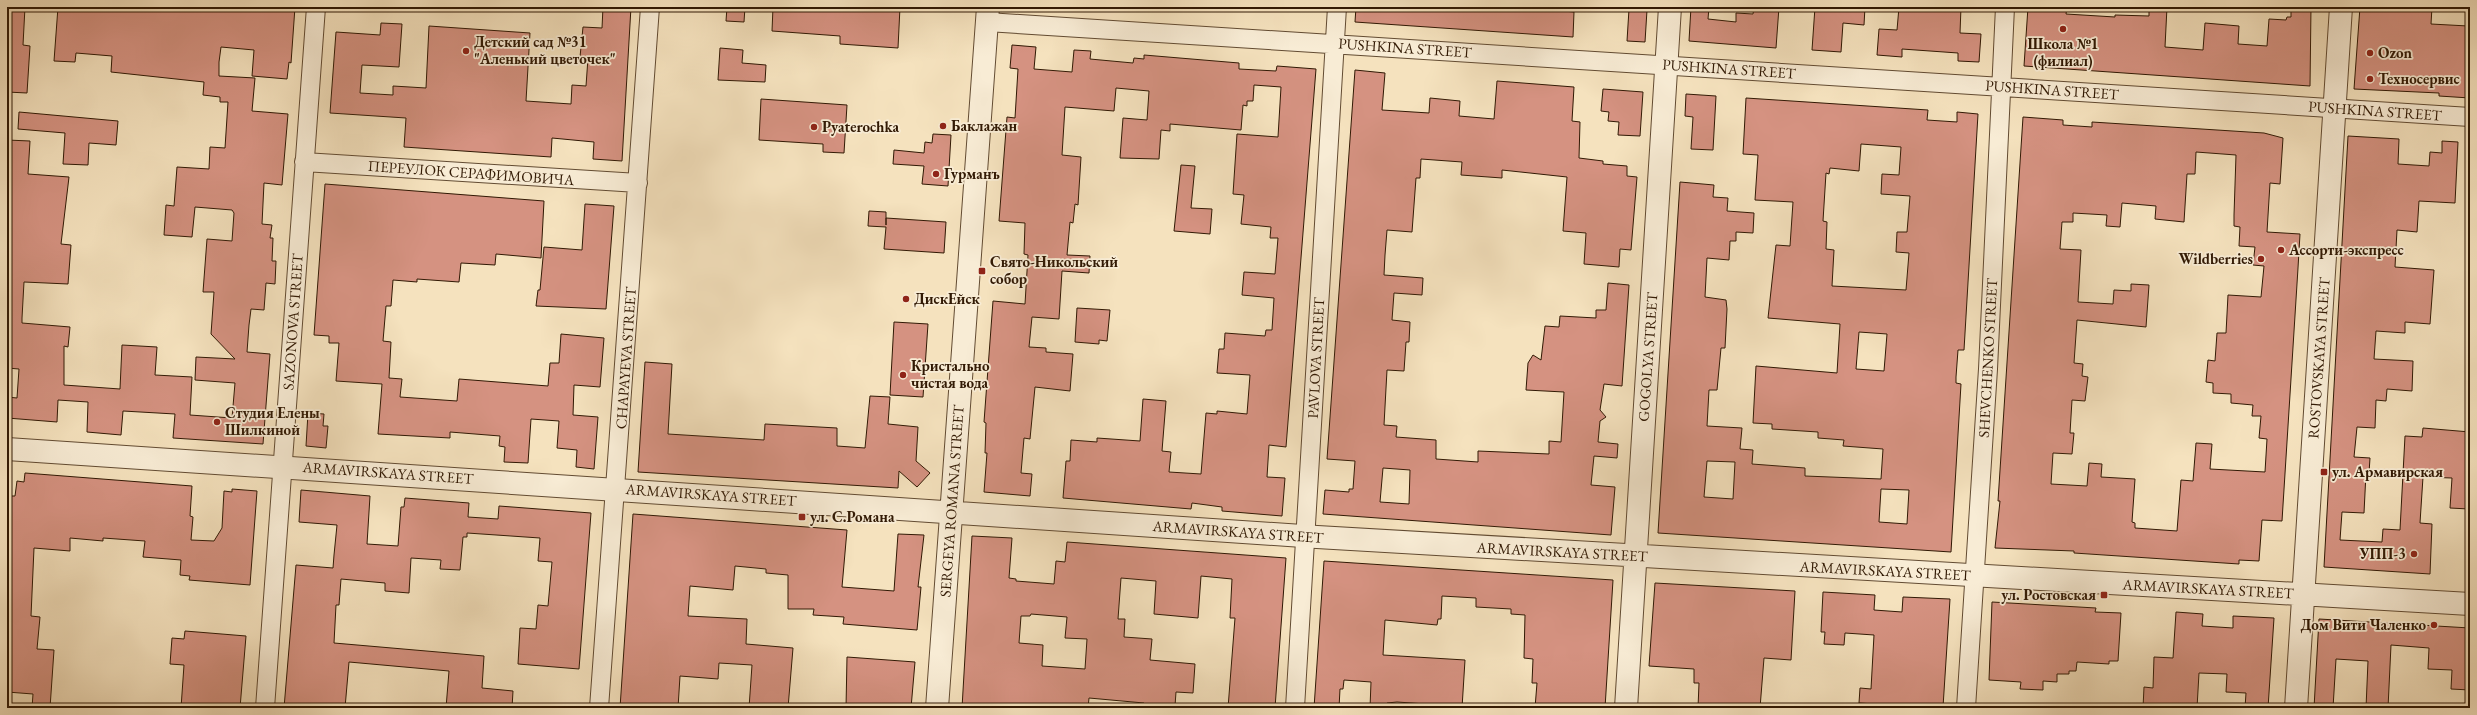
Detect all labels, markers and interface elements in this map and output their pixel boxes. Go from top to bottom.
marker: Школа №1 (филиал) [2058,24,2068,34]
place label: Детский сад №31 "Аленький цветочек" [474,32,616,68]
street label: PUSHKINA STREET [1338,33,1473,62]
place label: Школа №1 (филиал) [2028,34,2098,70]
place label: Ozon [2378,43,2413,62]
marker: Детский сад №31 "Аленький цветочек" [461,46,471,56]
marker: Ozon [2365,48,2375,58]
street label: PUSHKINA STREET [1662,54,1797,83]
place label: Техносервис [2378,69,2460,88]
marker: Техносервис [2365,74,2375,84]
street label: PUSHKINA STREET [1985,75,2120,104]
street label: PUSHKINA STREET [2308,96,2443,125]
place label: Баклажан [951,116,1018,135]
place label: Pyaterochka [822,117,900,136]
marker: Баклажан [938,121,948,131]
marker: Pyaterochka [809,122,819,132]
street label: ПЕРЕУЛОК СЕРАФИМОВИЧА [367,156,575,189]
place label: Гурманъ [944,164,1000,183]
marker: Гурманъ [931,169,941,179]
place label: Ассорти-экспресс [2288,240,2404,259]
marker: Ассорти-экспресс [2276,245,2286,255]
place label: Wildberries [2178,249,2253,268]
street label: SAZONOVA STREET [278,252,307,391]
place label: Свято-Никольский собор [990,252,1118,288]
marker: Wildberries [2256,254,2266,264]
marker: Свято-Никольский собор [977,266,987,276]
street label: ROSTOVSKAYA STREET [2303,276,2334,439]
street label: SHEVCHENKO STREET [1974,277,2001,438]
street label: CHAPAYEVA STREET [611,285,640,430]
place label: ДискЕйск [914,289,981,308]
street label: GOGOLYA STREET [1634,291,1662,422]
marker: ДискЕйск [901,294,911,304]
street label: PAVLOVA STREET [1303,296,1328,419]
place label: Кристально чистая вода [911,356,990,392]
marker: Кристально чистая вода [898,370,908,380]
place label: Студия Елены Шилкиной [225,403,320,439]
street label: SERGEYA ROMANA STREET [935,403,968,598]
marker: Студия Елены Шилкиной [212,417,222,427]
street label: ARMAVIRSKAYA STREET [301,457,475,488]
place label: ул. Армавирская [2332,462,2443,481]
marker: ул. Армавирская [2319,467,2329,477]
street label: ARMAVIRSKAYA STREET [624,479,798,510]
place label: ул. С.Романа [810,507,895,526]
marker: ул. С.Романа [797,512,807,522]
street label: ARMAVIRSKAYA STREET [1151,516,1325,547]
street label: ARMAVIRSKAYA STREET [1475,537,1649,566]
place label: УПП-3 [2359,544,2406,563]
marker: УПП-3 [2409,549,2419,559]
street label: ARMAVIRSKAYA STREET [1798,556,1972,585]
street label: ARMAVIRSKAYA STREET [2121,574,2295,603]
place label: ул. Ростовская [2001,585,2096,604]
marker: ул. Ростовская [2099,590,2109,600]
place label: Дом Вити Чаленко [2300,615,2426,634]
marker: Дом Вити Чаленко [2429,620,2439,630]

